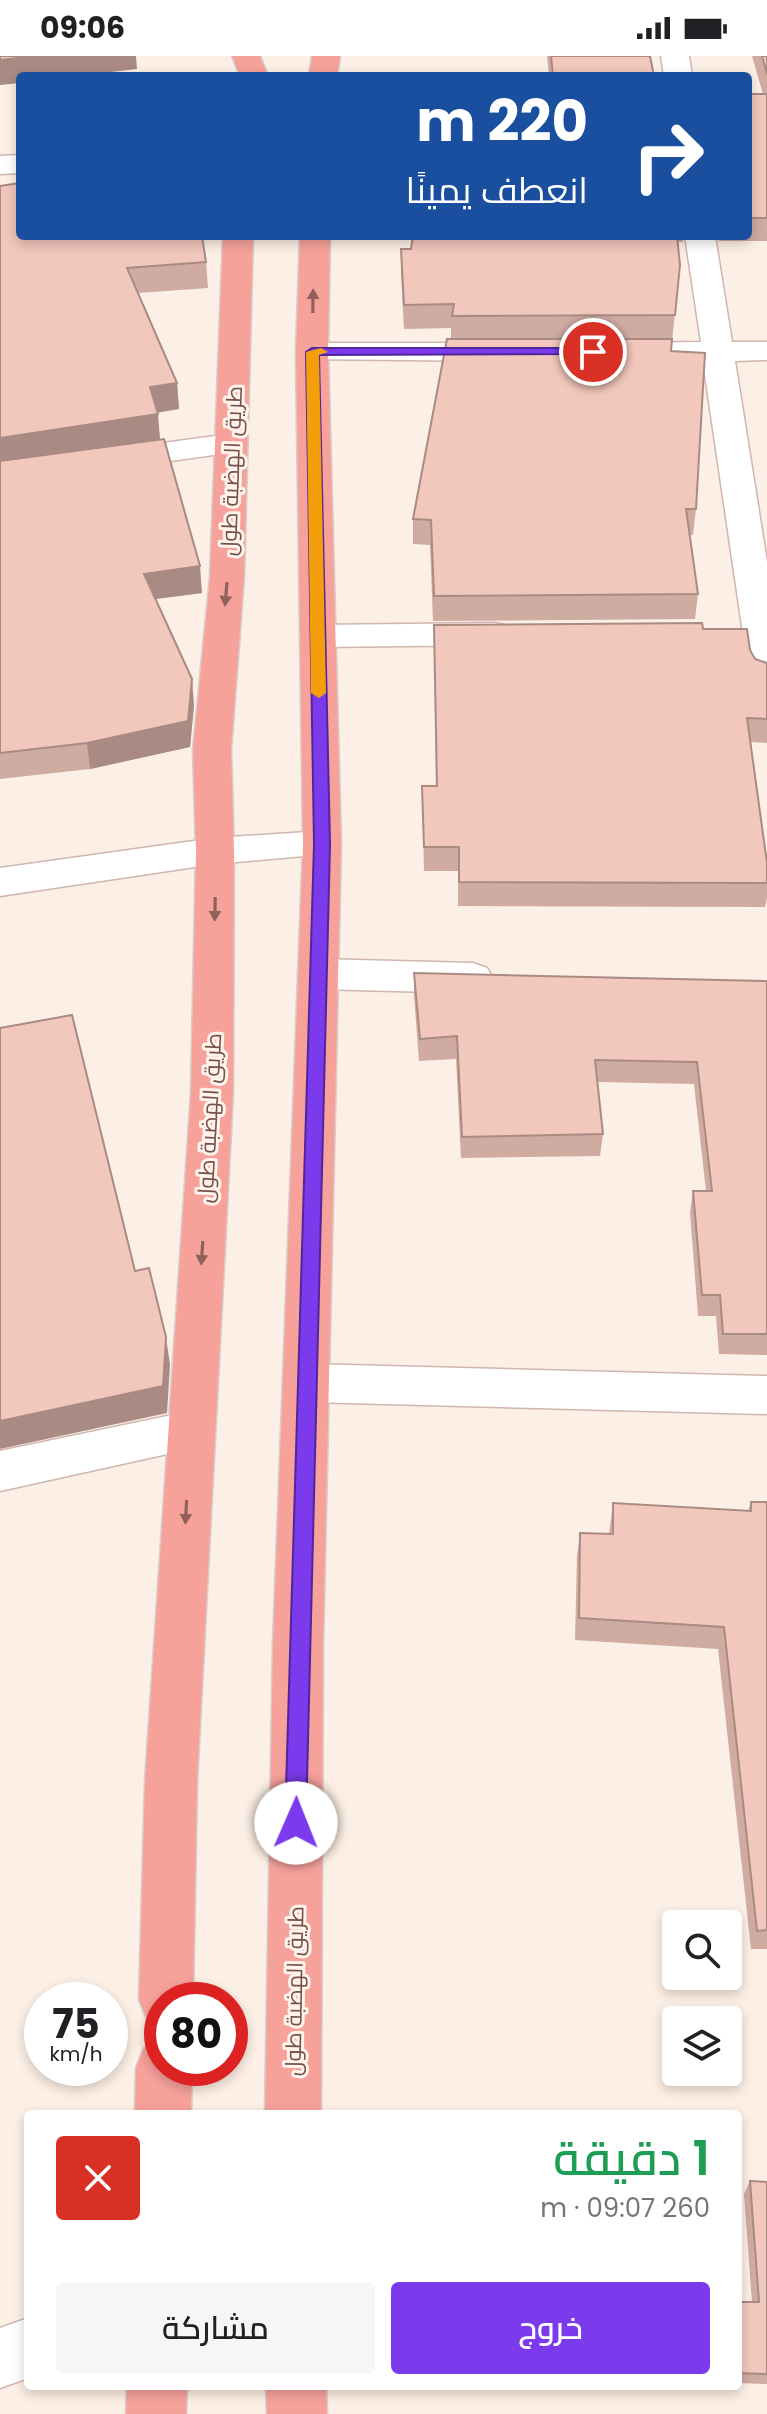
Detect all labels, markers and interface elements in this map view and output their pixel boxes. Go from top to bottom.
text: 09:06 [40,6,125,49]
text: 220 m [416,82,588,161]
icon: right [616,104,720,208]
text: انعطف يمينًا [406,165,588,216]
one-way arrow [307,288,320,313]
pin [559,318,627,386]
icon: arrive [571,330,615,374]
street label: طريق الهضبة طول [213,385,250,557]
one-way arrow [219,582,232,607]
one-way arrow [208,897,221,922]
street label: طريق الهضبة طول [190,1032,229,1204]
one-way arrow [195,1241,208,1266]
one-way arrow [179,1500,192,1525]
position arrow [254,1781,338,1865]
street label: طريق الهضبة طول [278,1906,311,2076]
map controls [662,1910,742,2086]
button: search [662,1910,742,1990]
speed limit sign: 80 [144,1982,248,2086]
text: 75 [52,1996,100,2052]
button: layers [662,2006,742,2086]
text: km/h [49,2040,103,2068]
text: 1 دقيقة [553,2125,710,2192]
button: close [56,2136,140,2220]
text: 260 m · 09:07 [540,2190,710,2226]
button: مشاركة [56,2282,375,2374]
button: خروج [391,2282,710,2374]

